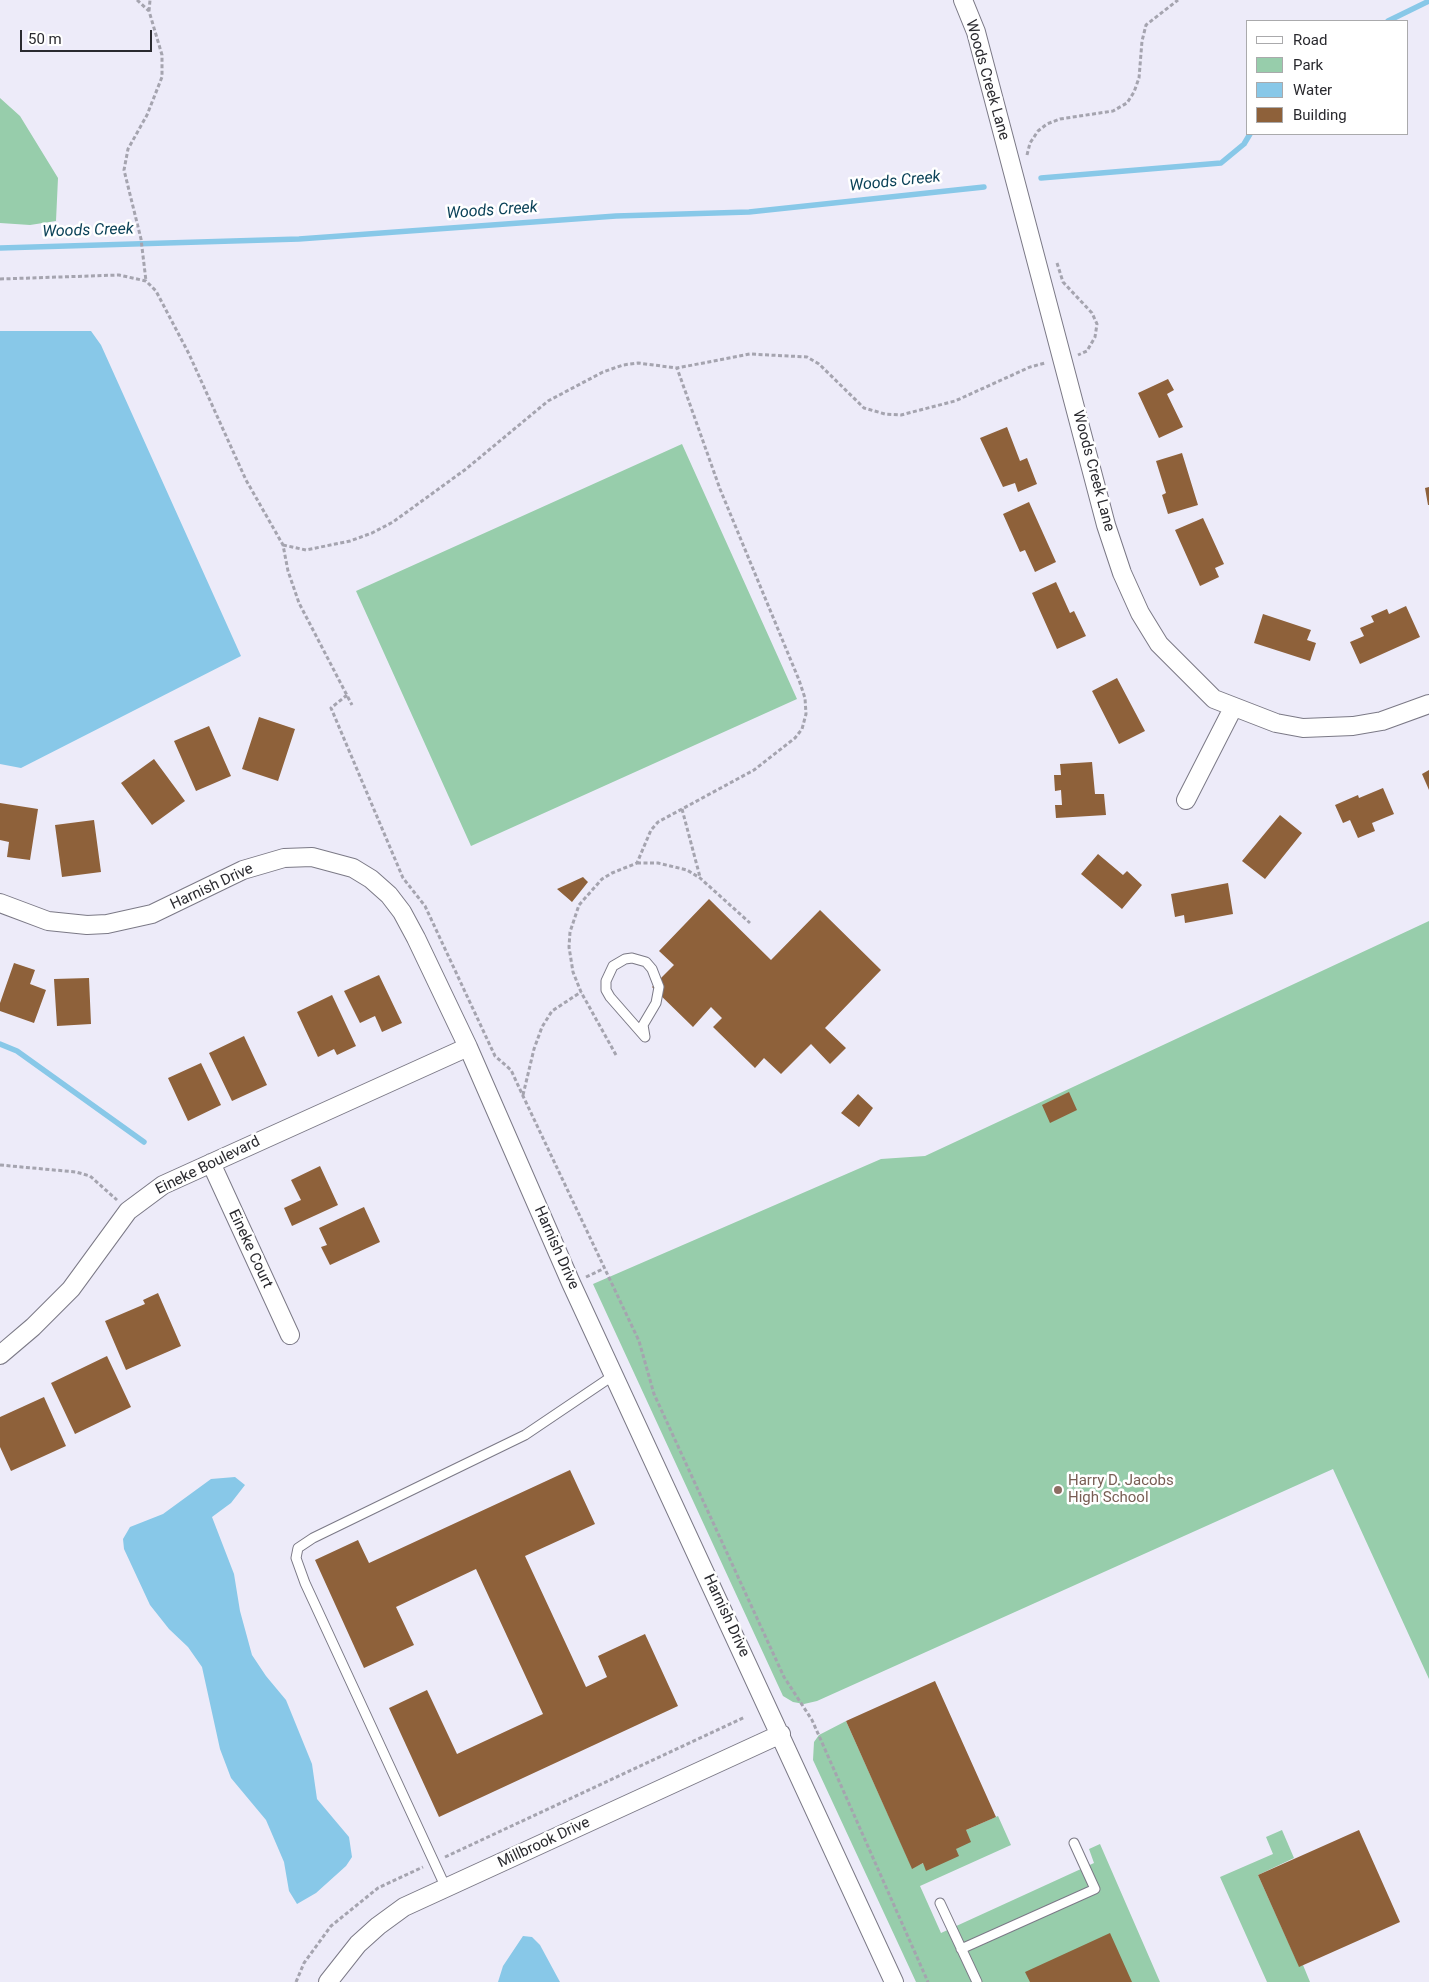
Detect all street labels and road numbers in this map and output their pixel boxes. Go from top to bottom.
street label: Woods Creek Lane [961,18,1013,142]
street label: Woods Creek Lane [1068,409,1118,533]
street label: Harnish Drive [168,860,256,914]
street label: Eineke Boulevard [153,1133,263,1199]
street label: Harnish Drive [530,1204,582,1292]
street label: Eineke Court [224,1207,276,1291]
street label: Harnish Drive [699,1572,753,1660]
street label: Millbrook Drive [495,1814,593,1872]

